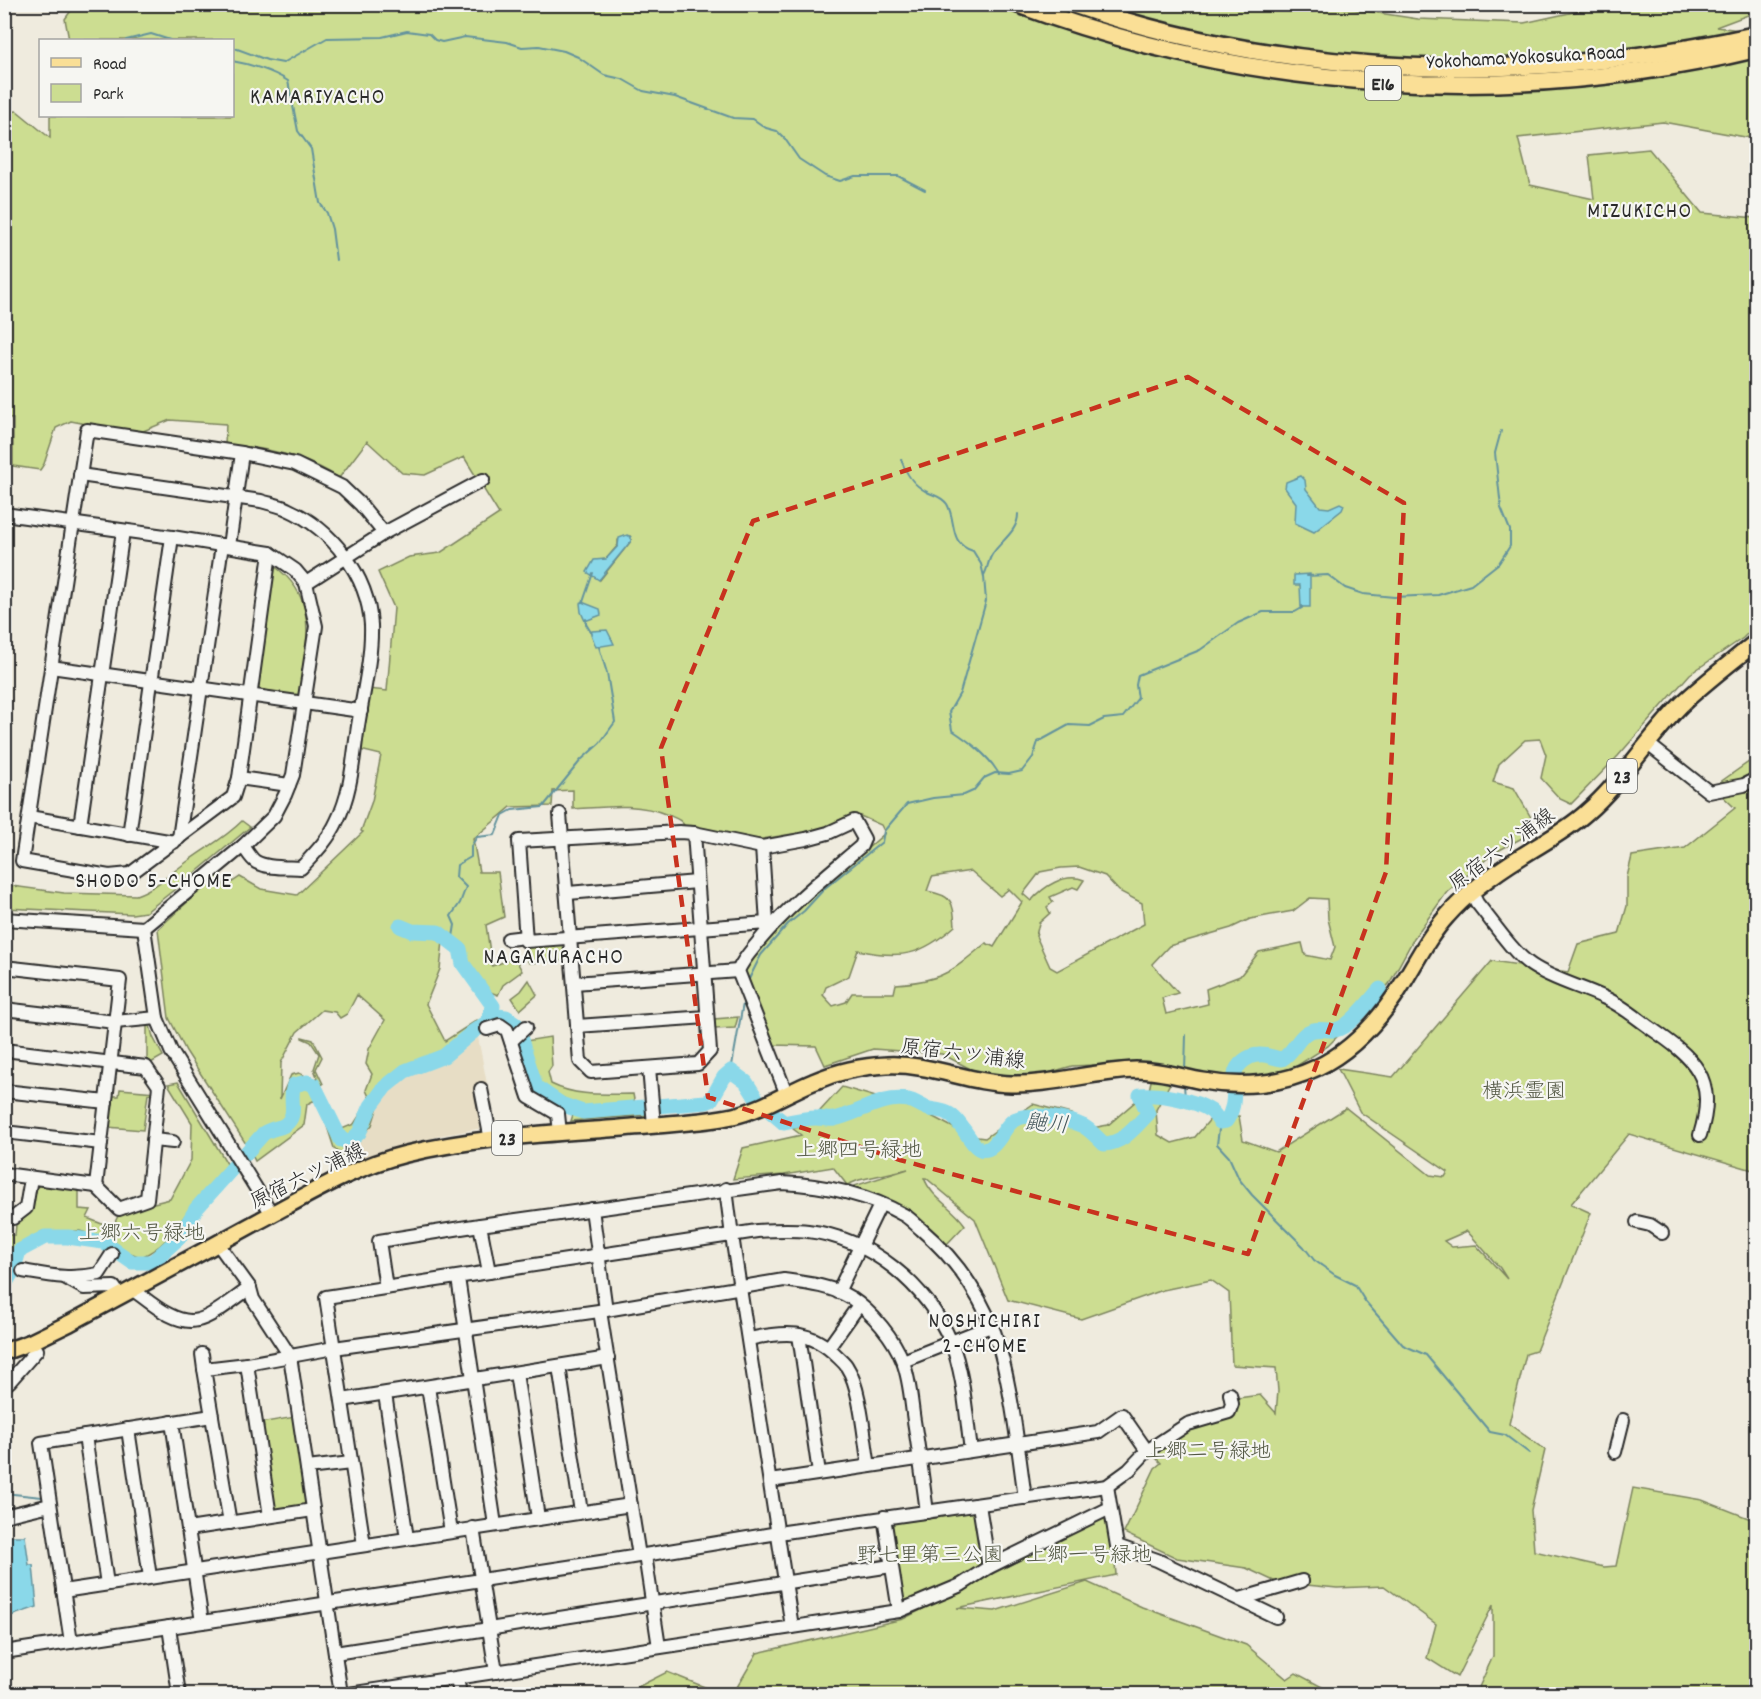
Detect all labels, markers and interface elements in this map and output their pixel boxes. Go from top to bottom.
legend [39,39,234,117]
street label: Yokohama Yokosuka Road [1426,39,1626,79]
text: Road [93,53,127,78]
road number: E16 [1365,66,1401,100]
text: Park [93,83,124,108]
district label: KAMARIYACHO [250,83,386,114]
district label: MIZUKICHO [1587,197,1693,228]
road number: 23 [1607,759,1637,793]
street label: 原宿六ツ浦線 [1443,802,1563,901]
district label: SHODO 5-CHOME [75,867,233,898]
district label: NAGAKURACHO [484,943,624,974]
street label: 原宿六ツ浦線 [898,1033,1027,1079]
park label: 横浜霊園 [1482,1078,1566,1108]
water label: 鼬川 [1023,1108,1070,1143]
road number: 23 [492,1121,522,1155]
street label: 原宿六ツ浦線 [245,1137,372,1219]
park label: 上郷四号緑地 [796,1137,922,1167]
park label: 上郷六号緑地 [79,1220,205,1250]
district label: NOSHICHIRI 2-CHOME [929,1307,1041,1363]
park label: 上郷二号緑地 [1145,1438,1271,1468]
park label: 野七里第三公園 [857,1542,1004,1572]
park label: 上郷一号緑地 [1026,1542,1152,1572]

